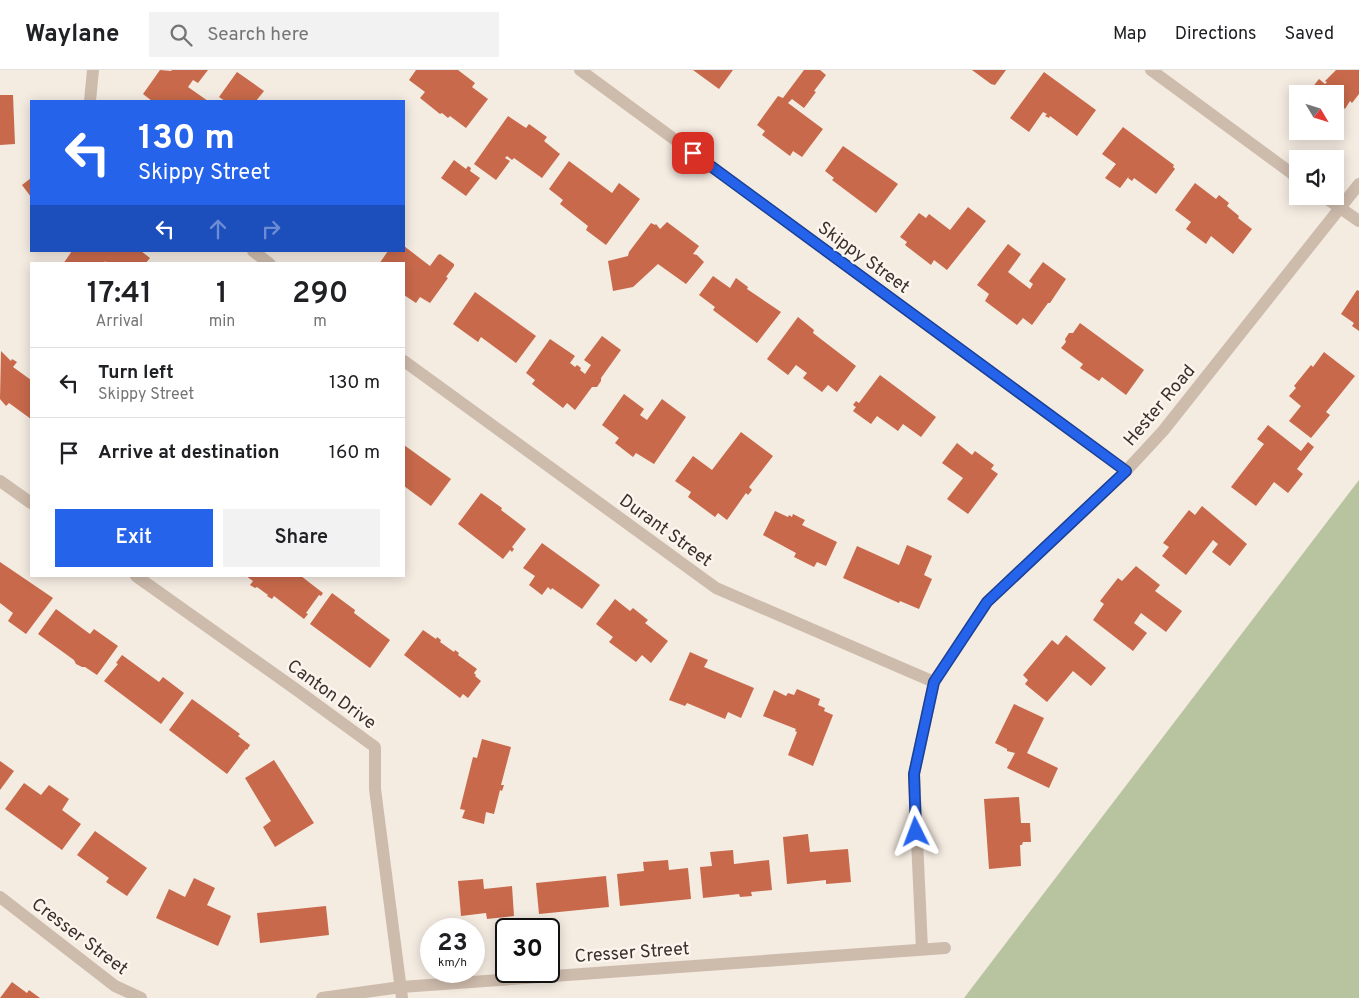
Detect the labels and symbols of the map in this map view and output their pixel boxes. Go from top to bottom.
north arrow [1289,85,1344,140]
pin [672,132,714,174]
street label: Skippy Street [813,217,914,299]
street label: Hester Road [1119,360,1201,452]
street label: Durant Street [614,490,716,573]
street label: Canton Drive [282,655,380,735]
position arrow [889,805,941,857]
street label: Cresser Street [26,893,132,981]
speed limit sign: 30 [495,918,560,983]
street label: Cresser Street [574,938,690,969]

